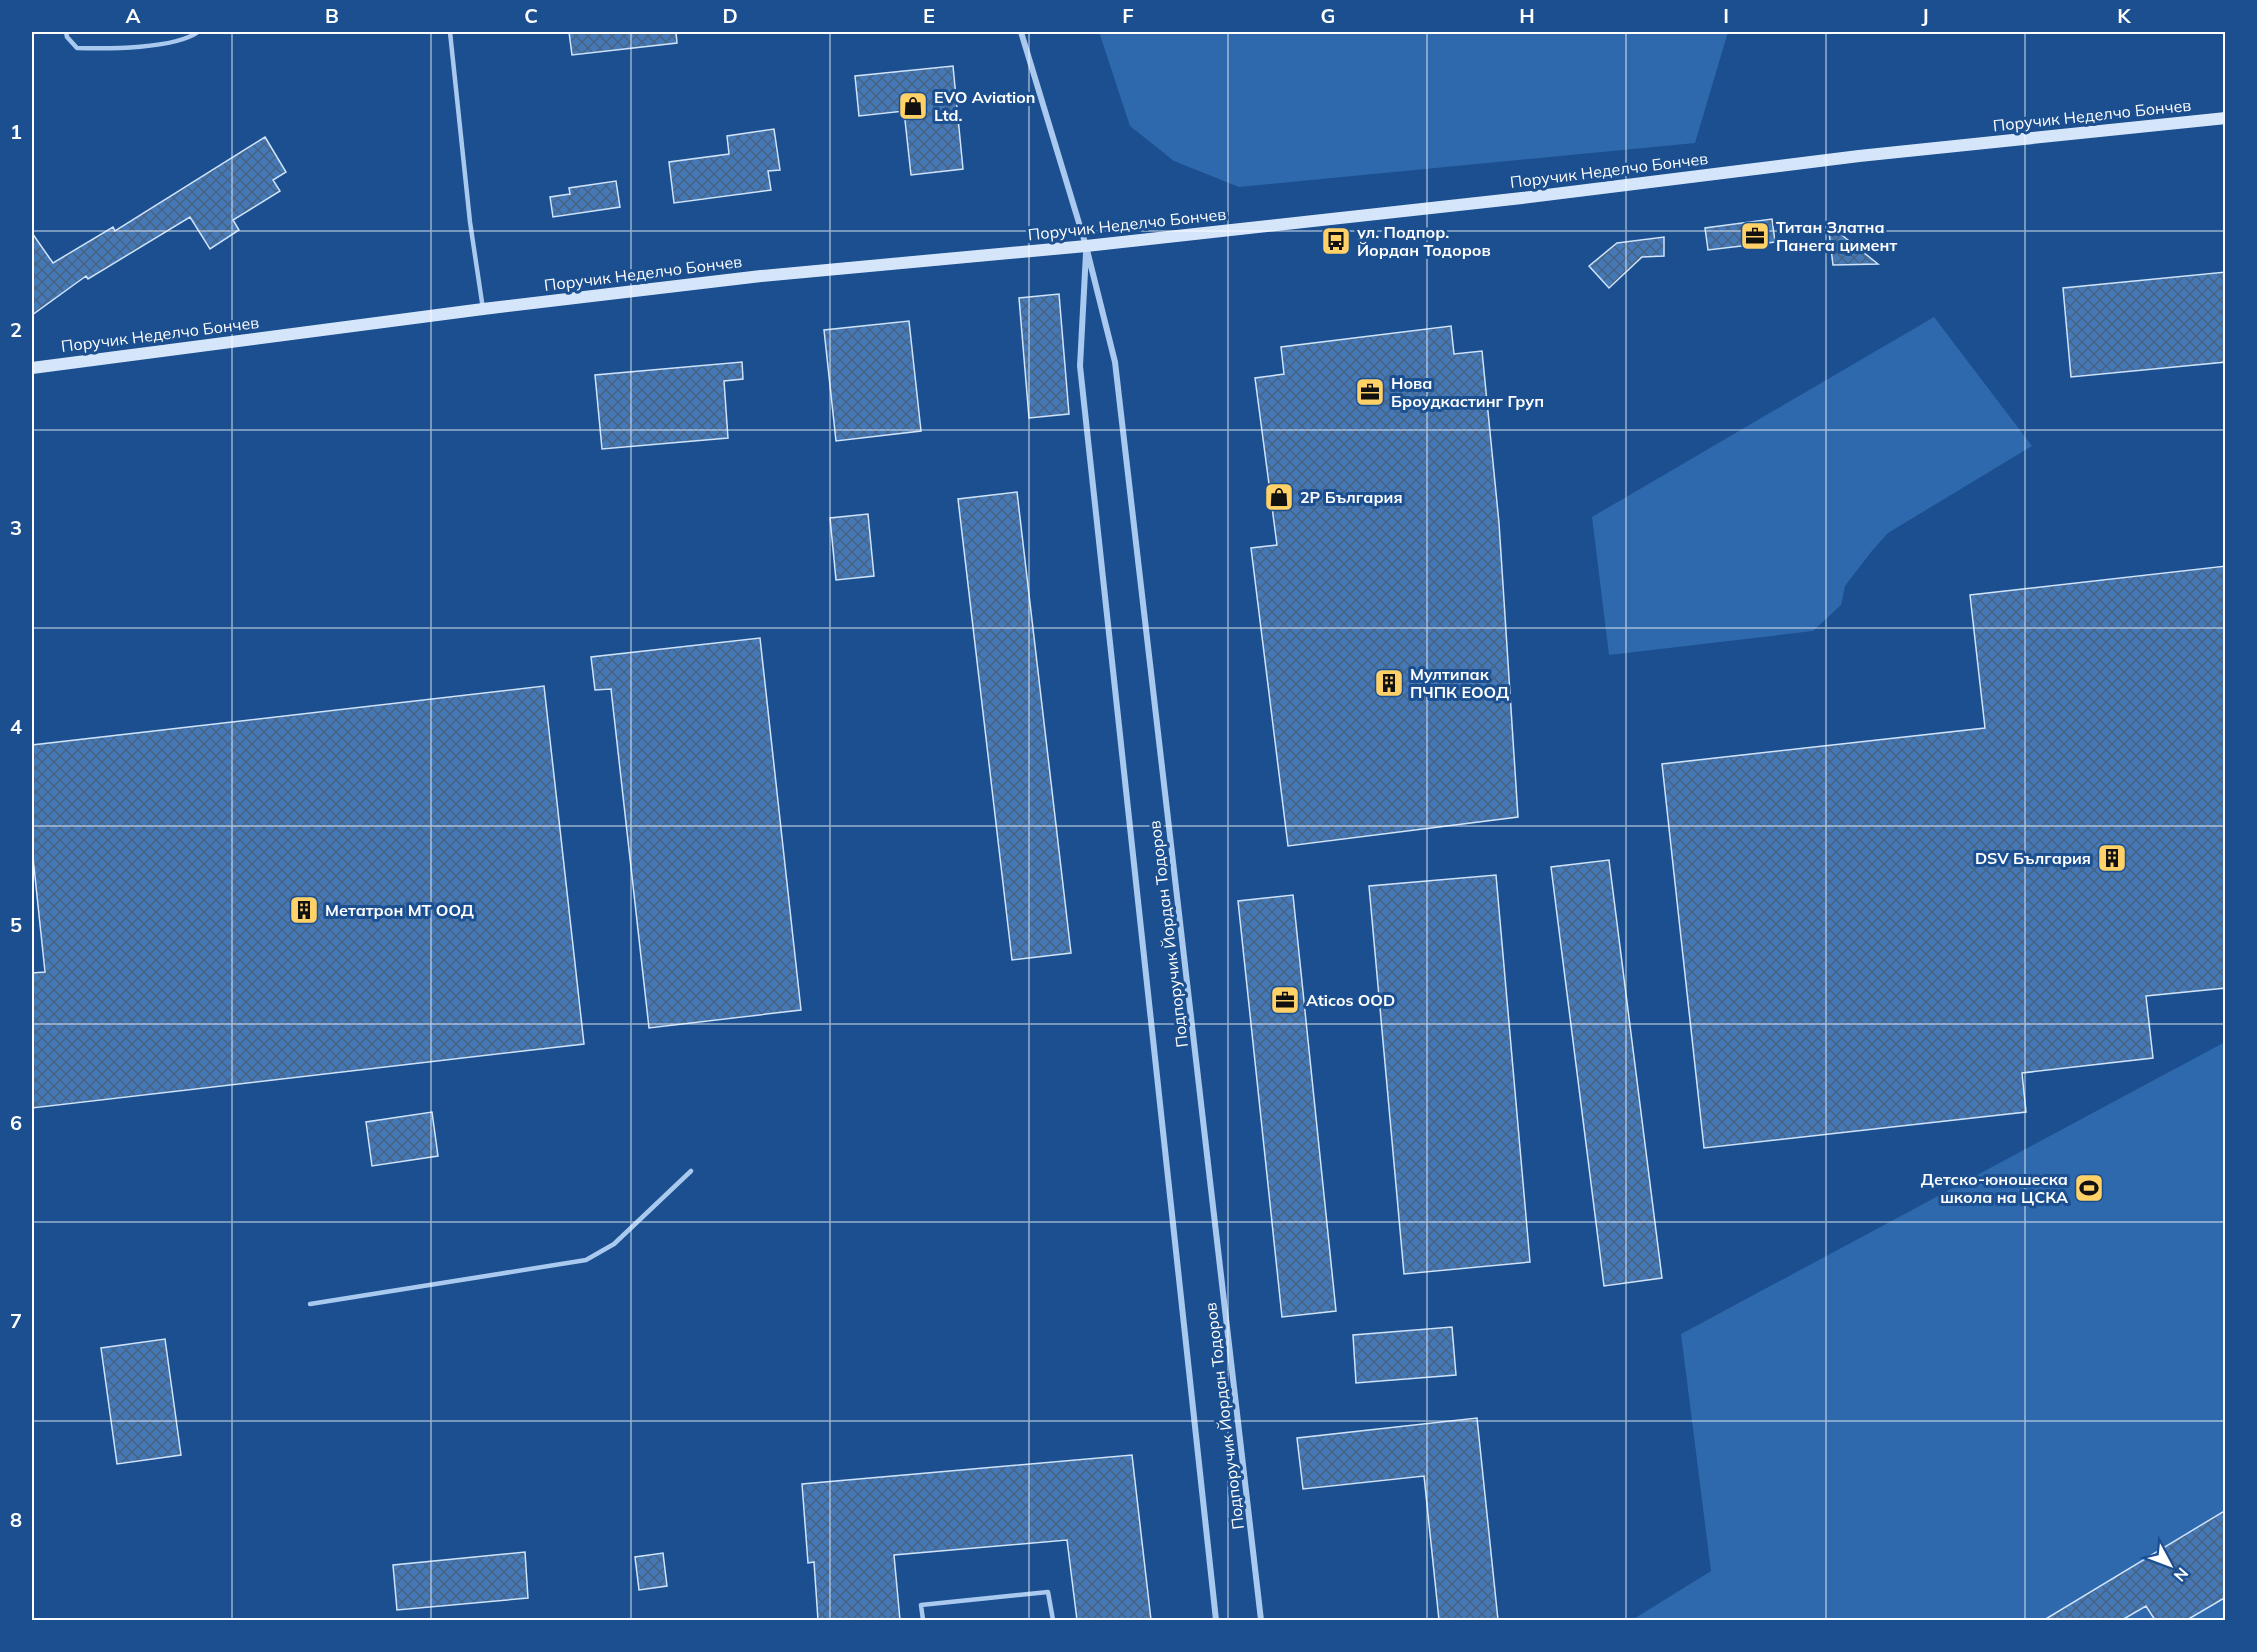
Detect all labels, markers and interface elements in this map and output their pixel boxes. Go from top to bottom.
text: A [126,3,141,28]
text: B [325,3,339,28]
text: C [524,3,538,28]
text: D [722,3,738,28]
text: E [923,3,935,28]
text: F [1122,3,1134,28]
text: G [1321,3,1335,28]
text: H [1519,3,1535,28]
text: I [1723,3,1729,28]
text: J [1921,3,1929,28]
text: K [2117,3,2131,28]
place label: EVO Aviation Ltd. [934,87,1035,125]
shop icon: EVO Aviation Ltd. [897,90,929,122]
street label: Поручик Неделчо Бончев [1992,95,2192,135]
text: 1 [10,119,22,144]
street label: Поручик Неделчо Бончев [1509,148,1709,192]
street label: Поручик Неделчо Бончев [1027,204,1227,244]
place label: Титан Златна Панега цимент [1776,217,1897,255]
office icon: Титан Златна Панега цимент [1739,220,1771,252]
place label: ул. Подпор. Йордан Тодоров [1357,222,1491,260]
bus stop icon: ул. Подпор. Йордан Тодоров [1320,225,1352,257]
street label: Поручик Неделчо Бончев [543,251,743,295]
street label: Поручик Неделчо Бончев [60,312,260,356]
text: 2 [10,317,22,342]
place label: Нова Броудкастинг Груп [1391,373,1544,411]
office icon: Нова Броудкастинг Груп [1354,376,1386,408]
shop icon: 2Р България [1263,481,1295,513]
place label: 2Р България [1300,487,1403,507]
text: 3 [10,515,22,540]
place label: Мултипак ПЧПК ЕООД [1410,664,1509,702]
building icon: Мултипак ПЧПК ЕООД [1373,667,1405,699]
text: 4 [10,714,22,739]
street label: Подпоручик Йордан Тодоров [1144,819,1192,1049]
building icon: DSV България [2096,842,2128,874]
place label: DSV България [1975,848,2091,868]
building icon: Метатрон МТ ООД [288,894,320,926]
place label: Метатрон МТ ООД [325,900,474,920]
text: 5 [10,912,22,937]
office icon: Aticos OOD [1269,984,1301,1016]
place label: Aticos OOD [1306,990,1395,1010]
text: 6 [10,1110,22,1135]
place label: Детско-юношеска школа на ЦСКА [1921,1169,2068,1207]
sports icon: Детско-юношеска школа на ЦСКА [2073,1172,2105,1204]
street label: Подпоручик Йордан Тодоров [1200,1301,1248,1531]
text: 7 [10,1308,22,1333]
text: 8 [10,1507,22,1532]
north arrow [2140,1535,2200,1595]
text: N [2170,1564,2193,1586]

